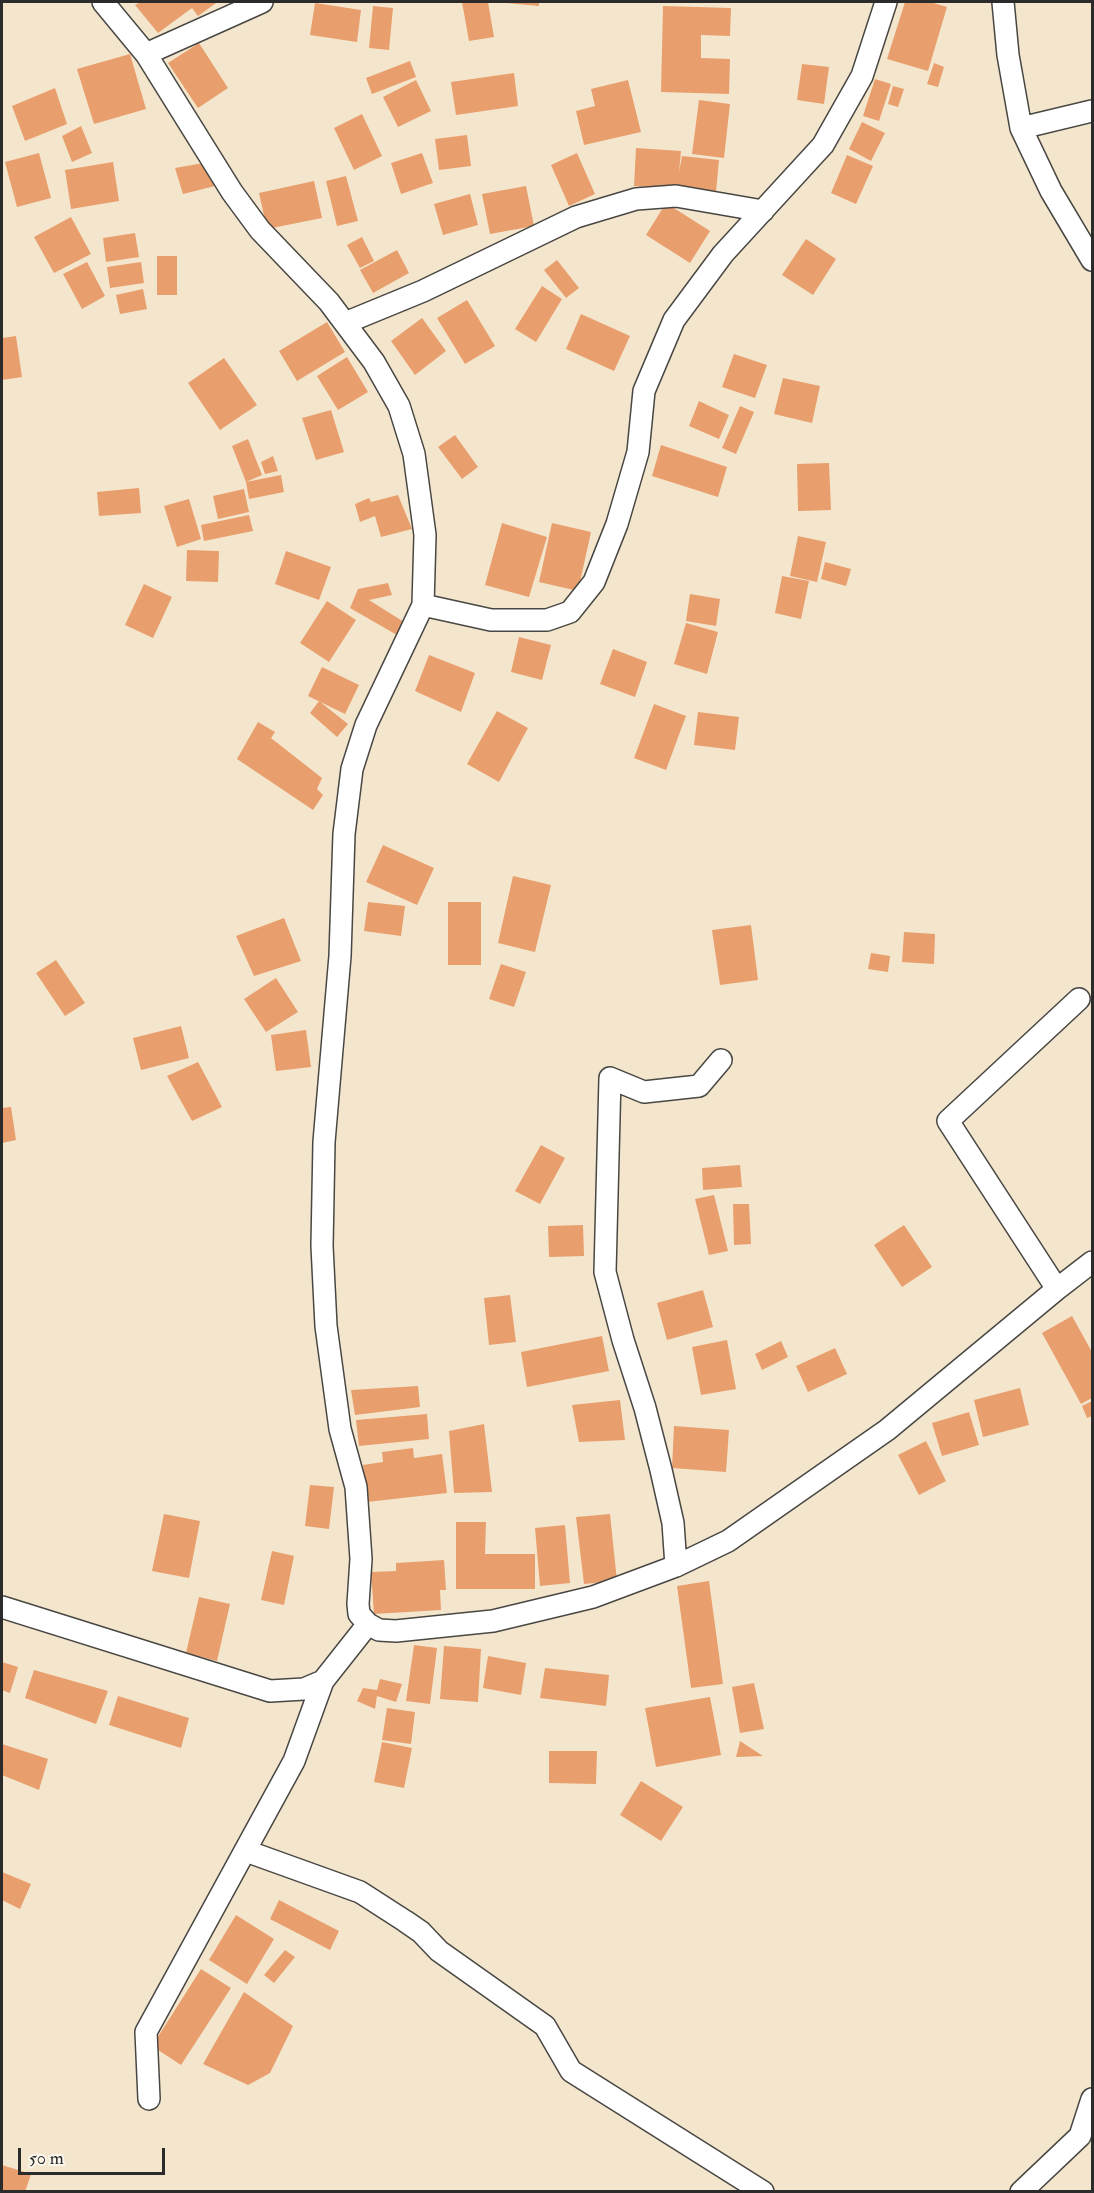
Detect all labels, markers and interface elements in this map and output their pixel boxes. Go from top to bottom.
scale bar [21,2136,168,2174]
text: 50 m [29,2147,64,2170]

